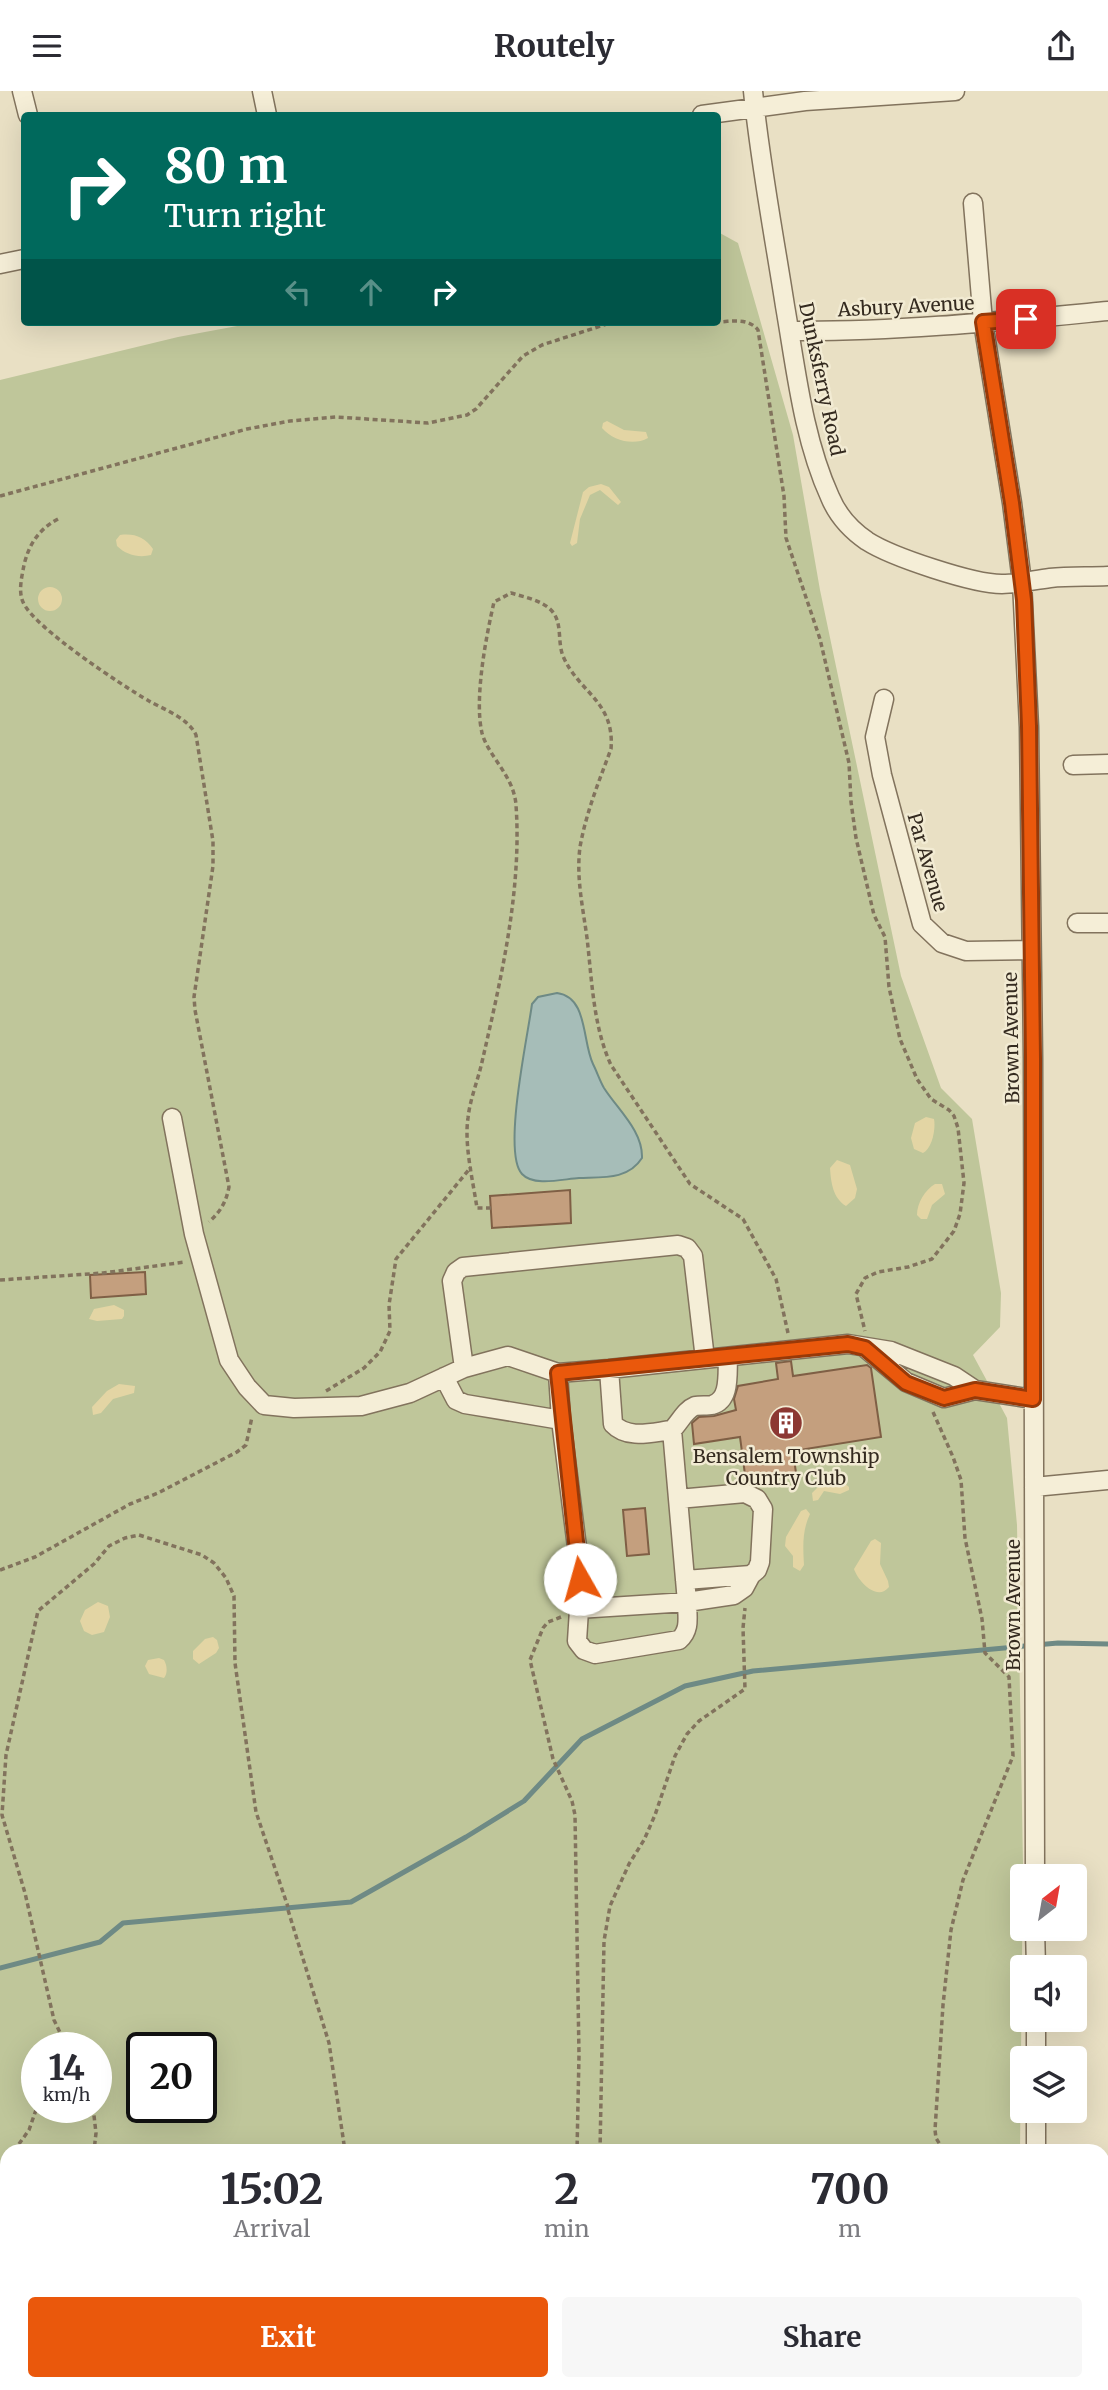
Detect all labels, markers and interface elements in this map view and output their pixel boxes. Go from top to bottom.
text: Routely [494,26,614,66]
icon: menu [28,27,66,65]
icon: share [1042,27,1080,65]
text: 80 m [164,135,287,196]
icon: right [49,140,140,231]
text: Turn right [164,196,326,236]
icon: left [279,273,317,311]
icon: ahead [352,273,390,311]
icon: right [425,273,463,311]
pin [996,289,1056,349]
street label: Asbury Avenue [836,290,975,322]
street label: Dunksferry Road [794,300,850,458]
icon: arrive [1007,300,1045,338]
street label: Par Avenue [902,810,954,914]
street label: Brown Avenue [998,972,1024,1104]
building icon: Bensalem Township Country Club [767,1404,805,1442]
place label: Bensalem Township Country Club [693,1444,879,1490]
street label: Brown Avenue [1001,1539,1025,1671]
position arrow [543,1542,617,1616]
north arrow [1010,1864,1087,1941]
map controls [1010,1864,1087,2123]
button: sound [1010,1955,1087,2032]
speed limit sign: 20 [126,2032,217,2123]
text: 14 [48,2046,85,2090]
button: layers [1010,2046,1087,2123]
text: km/h [43,2083,90,2106]
text: 15:02 [220,2163,324,2215]
text: 2 [554,2163,579,2215]
text: 700 [810,2163,890,2215]
text: Arrival [234,2214,310,2243]
text: min [544,2214,589,2243]
text: m [838,2214,861,2243]
button: Exit [28,2297,548,2377]
button: Share [562,2297,1082,2377]

